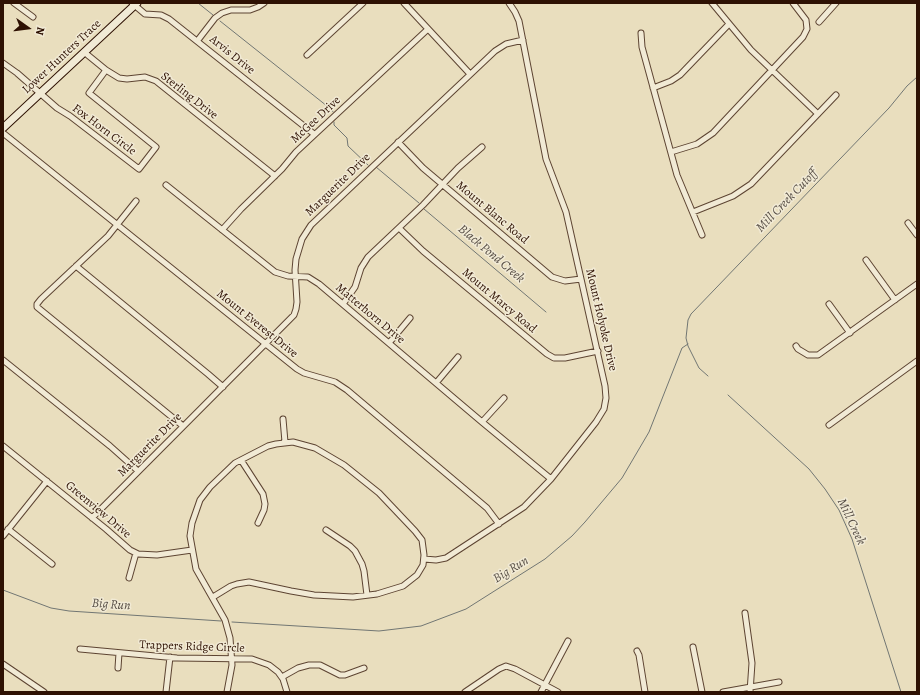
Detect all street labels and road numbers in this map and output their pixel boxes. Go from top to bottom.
street label: Lower Hunters Trace [20,17,104,97]
street label: Arvis Drive [206,32,258,78]
street label: Sterling Drive [158,69,220,123]
street label: McGee Drive [288,93,344,147]
street label: Fox Horn Circle [69,101,139,159]
street label: Marguerite Drive [303,150,373,220]
street label: Mount Blanc Road [453,179,531,247]
street label: Mount Marcy Road [459,266,539,336]
street label: Mount Holyoke Drive [582,267,620,373]
street label: Matterhorn Drive [332,281,408,347]
street label: Mount Everest Drive [213,287,301,361]
street label: Marguerite Drive [115,410,185,480]
street label: Greenview Drive [62,478,134,542]
street label: Trappers Ridge Circle [139,638,245,656]

